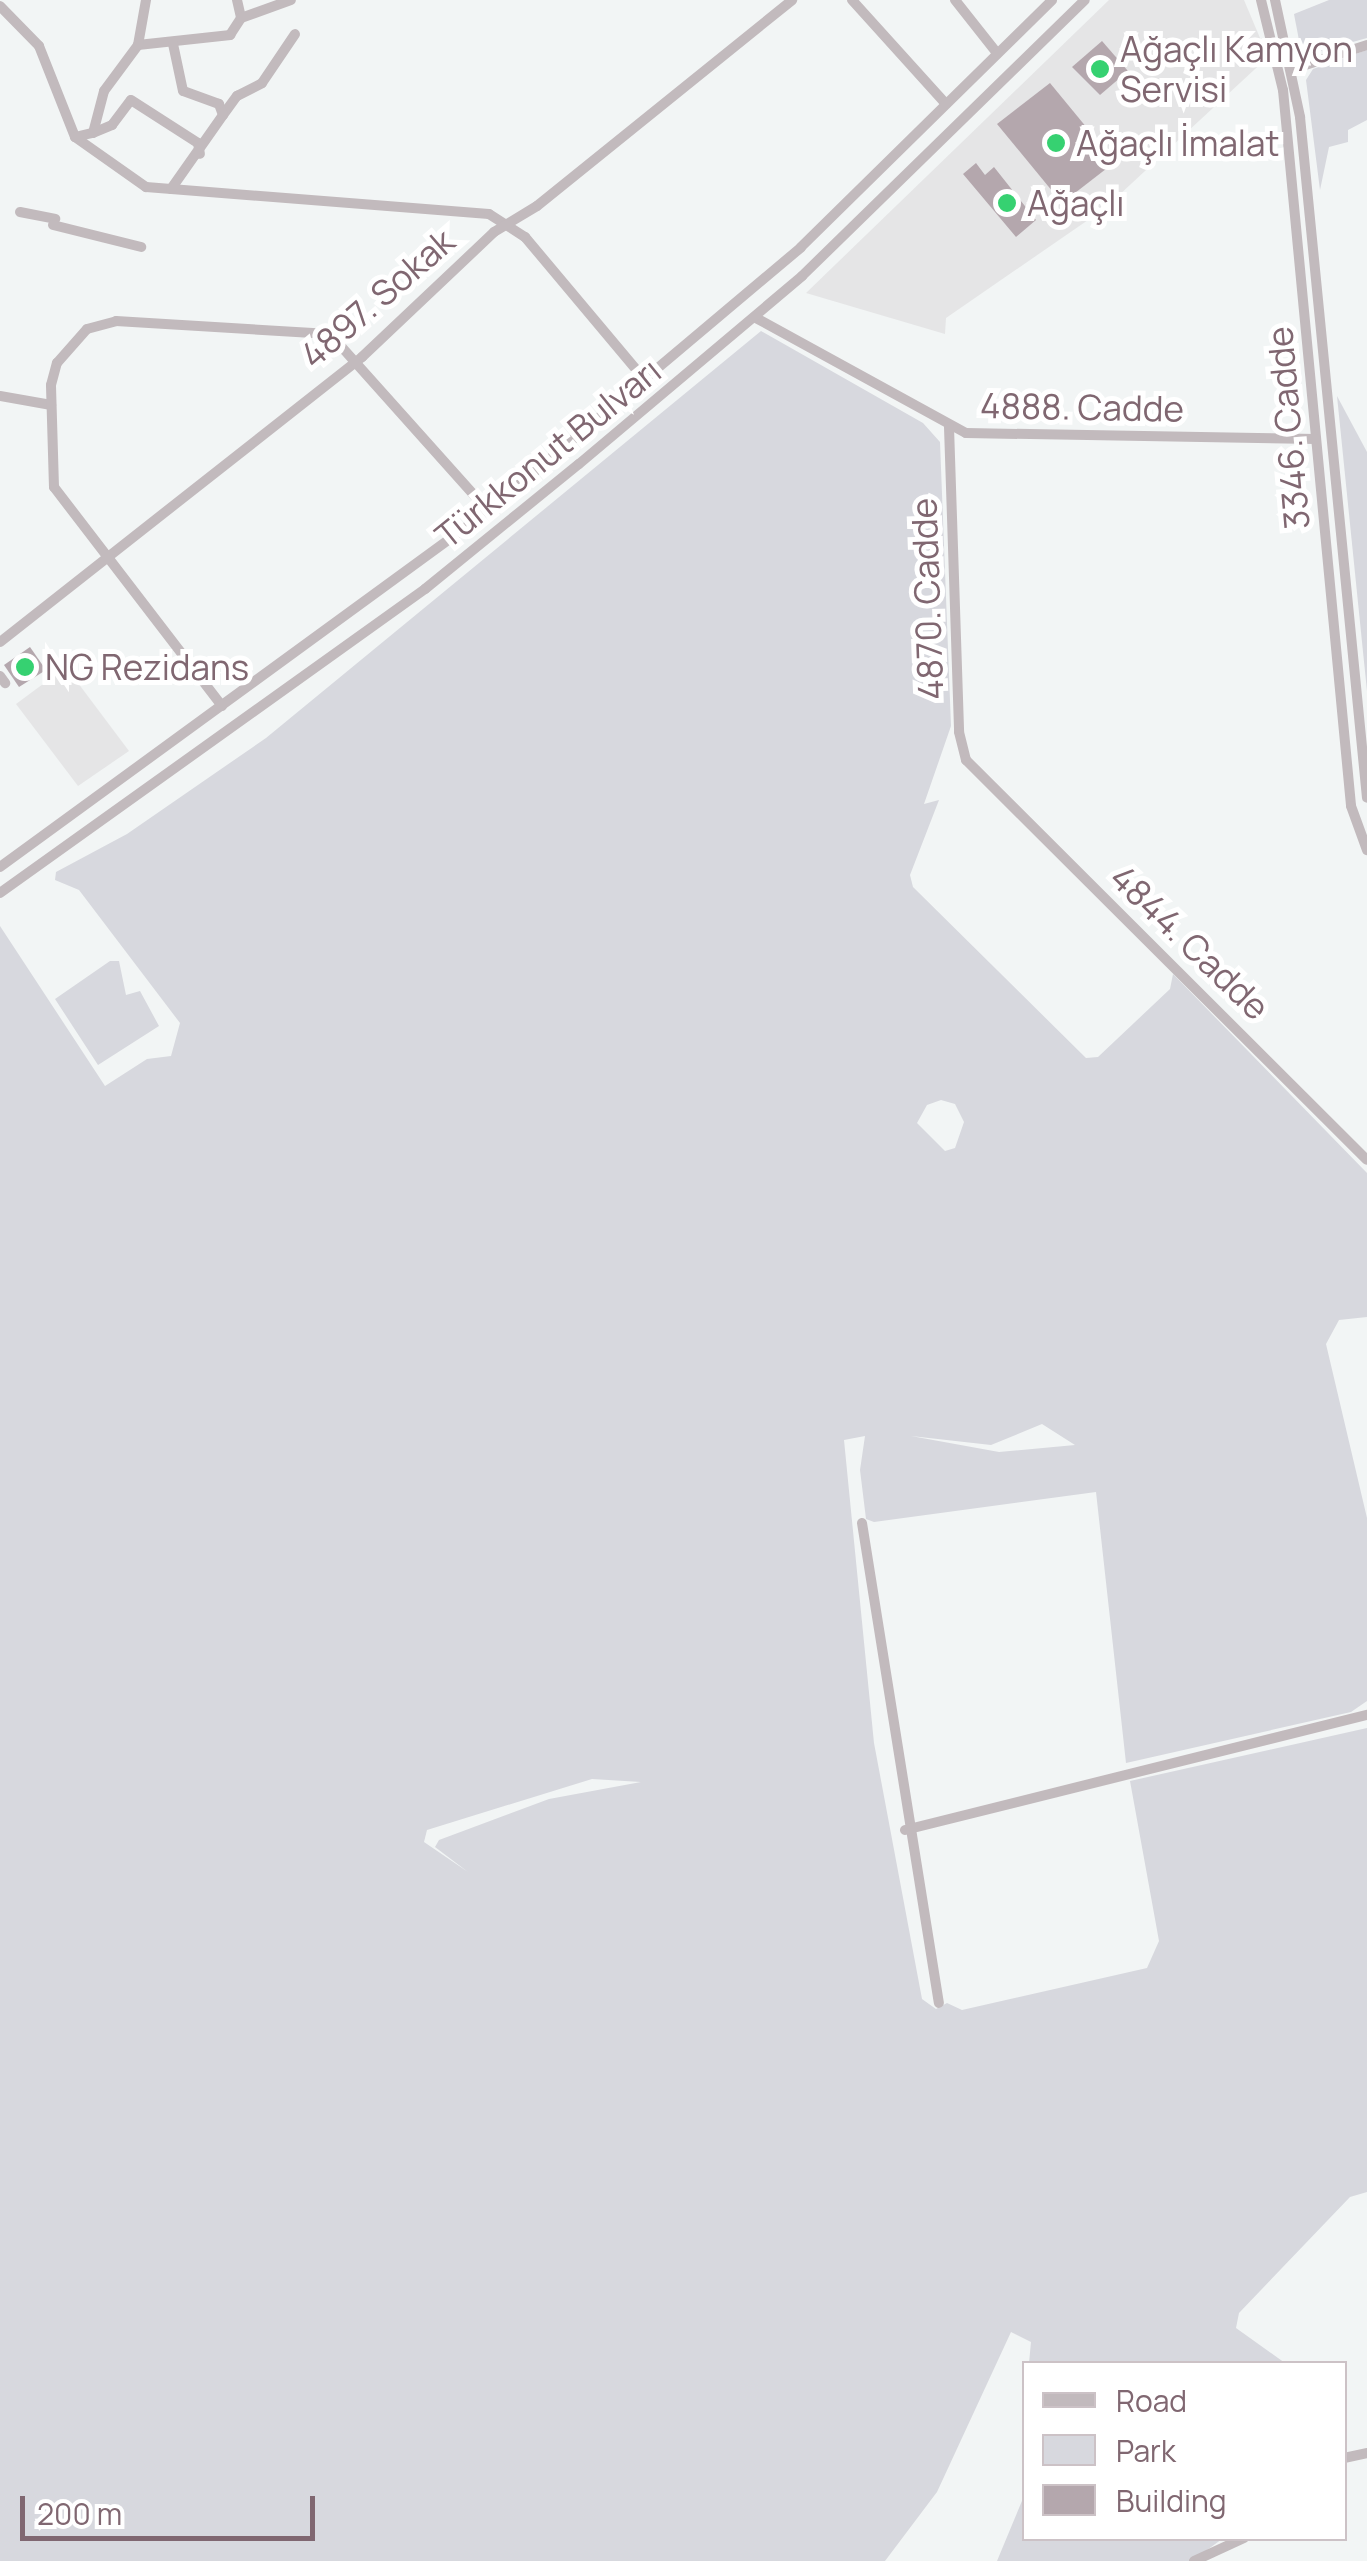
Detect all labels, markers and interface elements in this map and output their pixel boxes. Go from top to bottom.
place label: Ağaçlı Kamyon Servisi [1120,28,1353,110]
marker: Ağaçlı Kamyon Servisi [1089,58,1111,80]
place label: Ağaçlı İmalat [1076,122,1279,164]
marker: Ağaçlı İmalat [1045,132,1067,154]
place label: Ağaçlı [1027,182,1125,224]
marker: Ağaçlı [996,192,1018,214]
street label: 4897. Sokak [292,220,462,376]
street label: 3346. Cadde [1258,325,1318,531]
street label: Türkkonut Bulvarı [427,349,669,557]
street label: 4888. Cadde [980,384,1184,430]
street label: 4870. Cadde [902,497,952,701]
place label: NG Rezidans [45,646,249,688]
marker: NG Rezidans [14,656,36,678]
street label: 4844. Cadde [1102,856,1278,1028]
legend [1022,2361,1347,2541]
text: Road [1116,2380,1187,2421]
text: Park [1116,2430,1176,2471]
scale bar [25,2476,320,2538]
text: Building [1116,2480,1227,2521]
text: 200 m [37,2493,122,2534]

